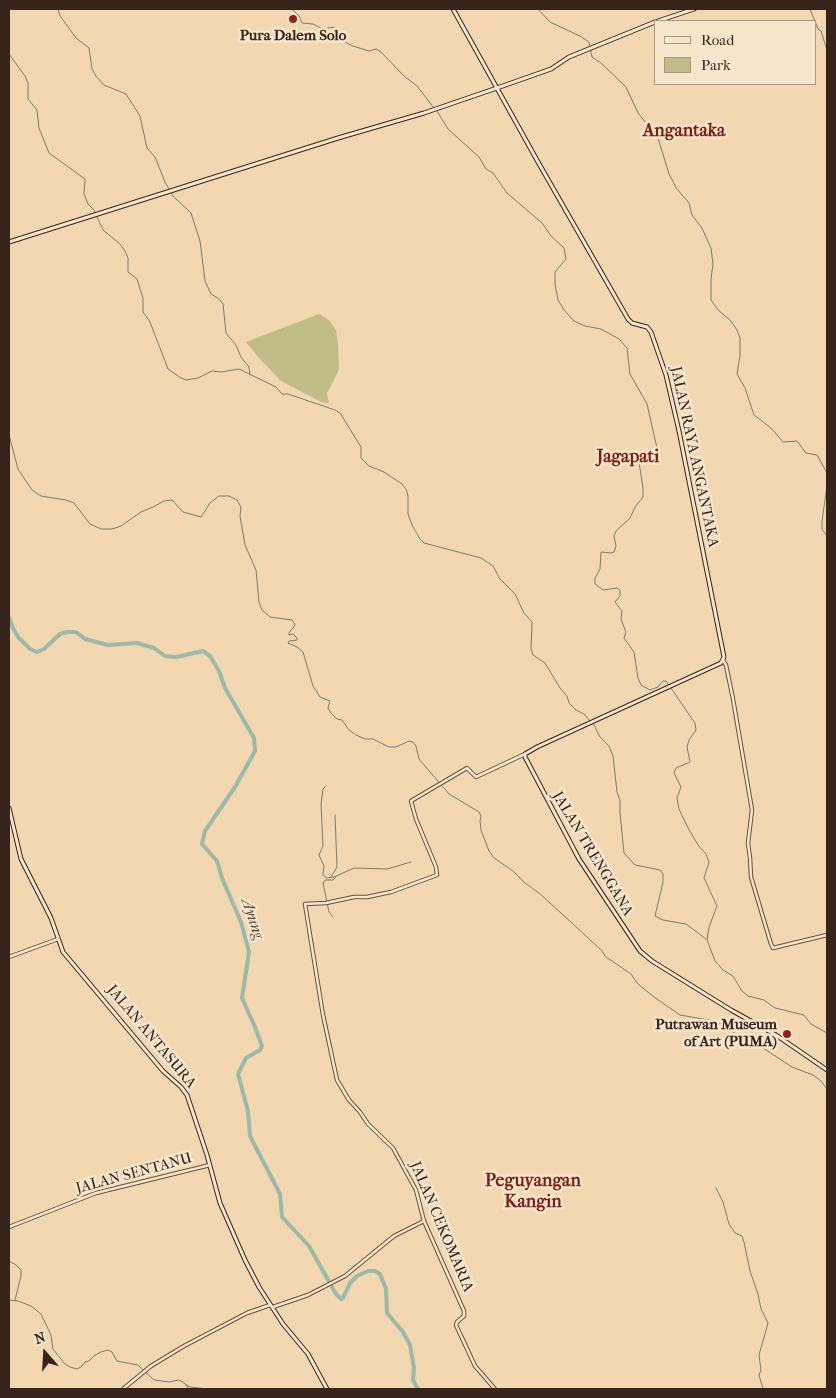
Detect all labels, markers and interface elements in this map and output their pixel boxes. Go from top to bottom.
marker: Pura Dalem Solo [287,13,299,25]
legend [654,20,816,85]
place label: Pura Dalem Solo [240,27,346,45]
text: Road [701,31,734,49]
text: Park [701,56,731,74]
district label: Angantaka [643,121,725,143]
street label: JALAN RAYA ANGANTAKA [666,365,722,549]
district label: Jagapati [597,447,659,469]
street label: JALAN TRENGGANA [548,789,636,919]
water label: Ayung [236,896,268,942]
street label: JALAN ANTASURA [103,982,199,1092]
place label: Putrawan Museum of Art (PUMA) [655,1016,777,1051]
marker: Putrawan Museum of Art (PUMA) [781,1028,793,1040]
street label: JALAN SENTANU [74,1150,194,1198]
street label: JALAN CEKOMARIA [405,1159,477,1295]
district label: Peguyangan Kangin [485,1171,581,1214]
north arrow [20,1328,70,1378]
text: N [32,1329,48,1348]

